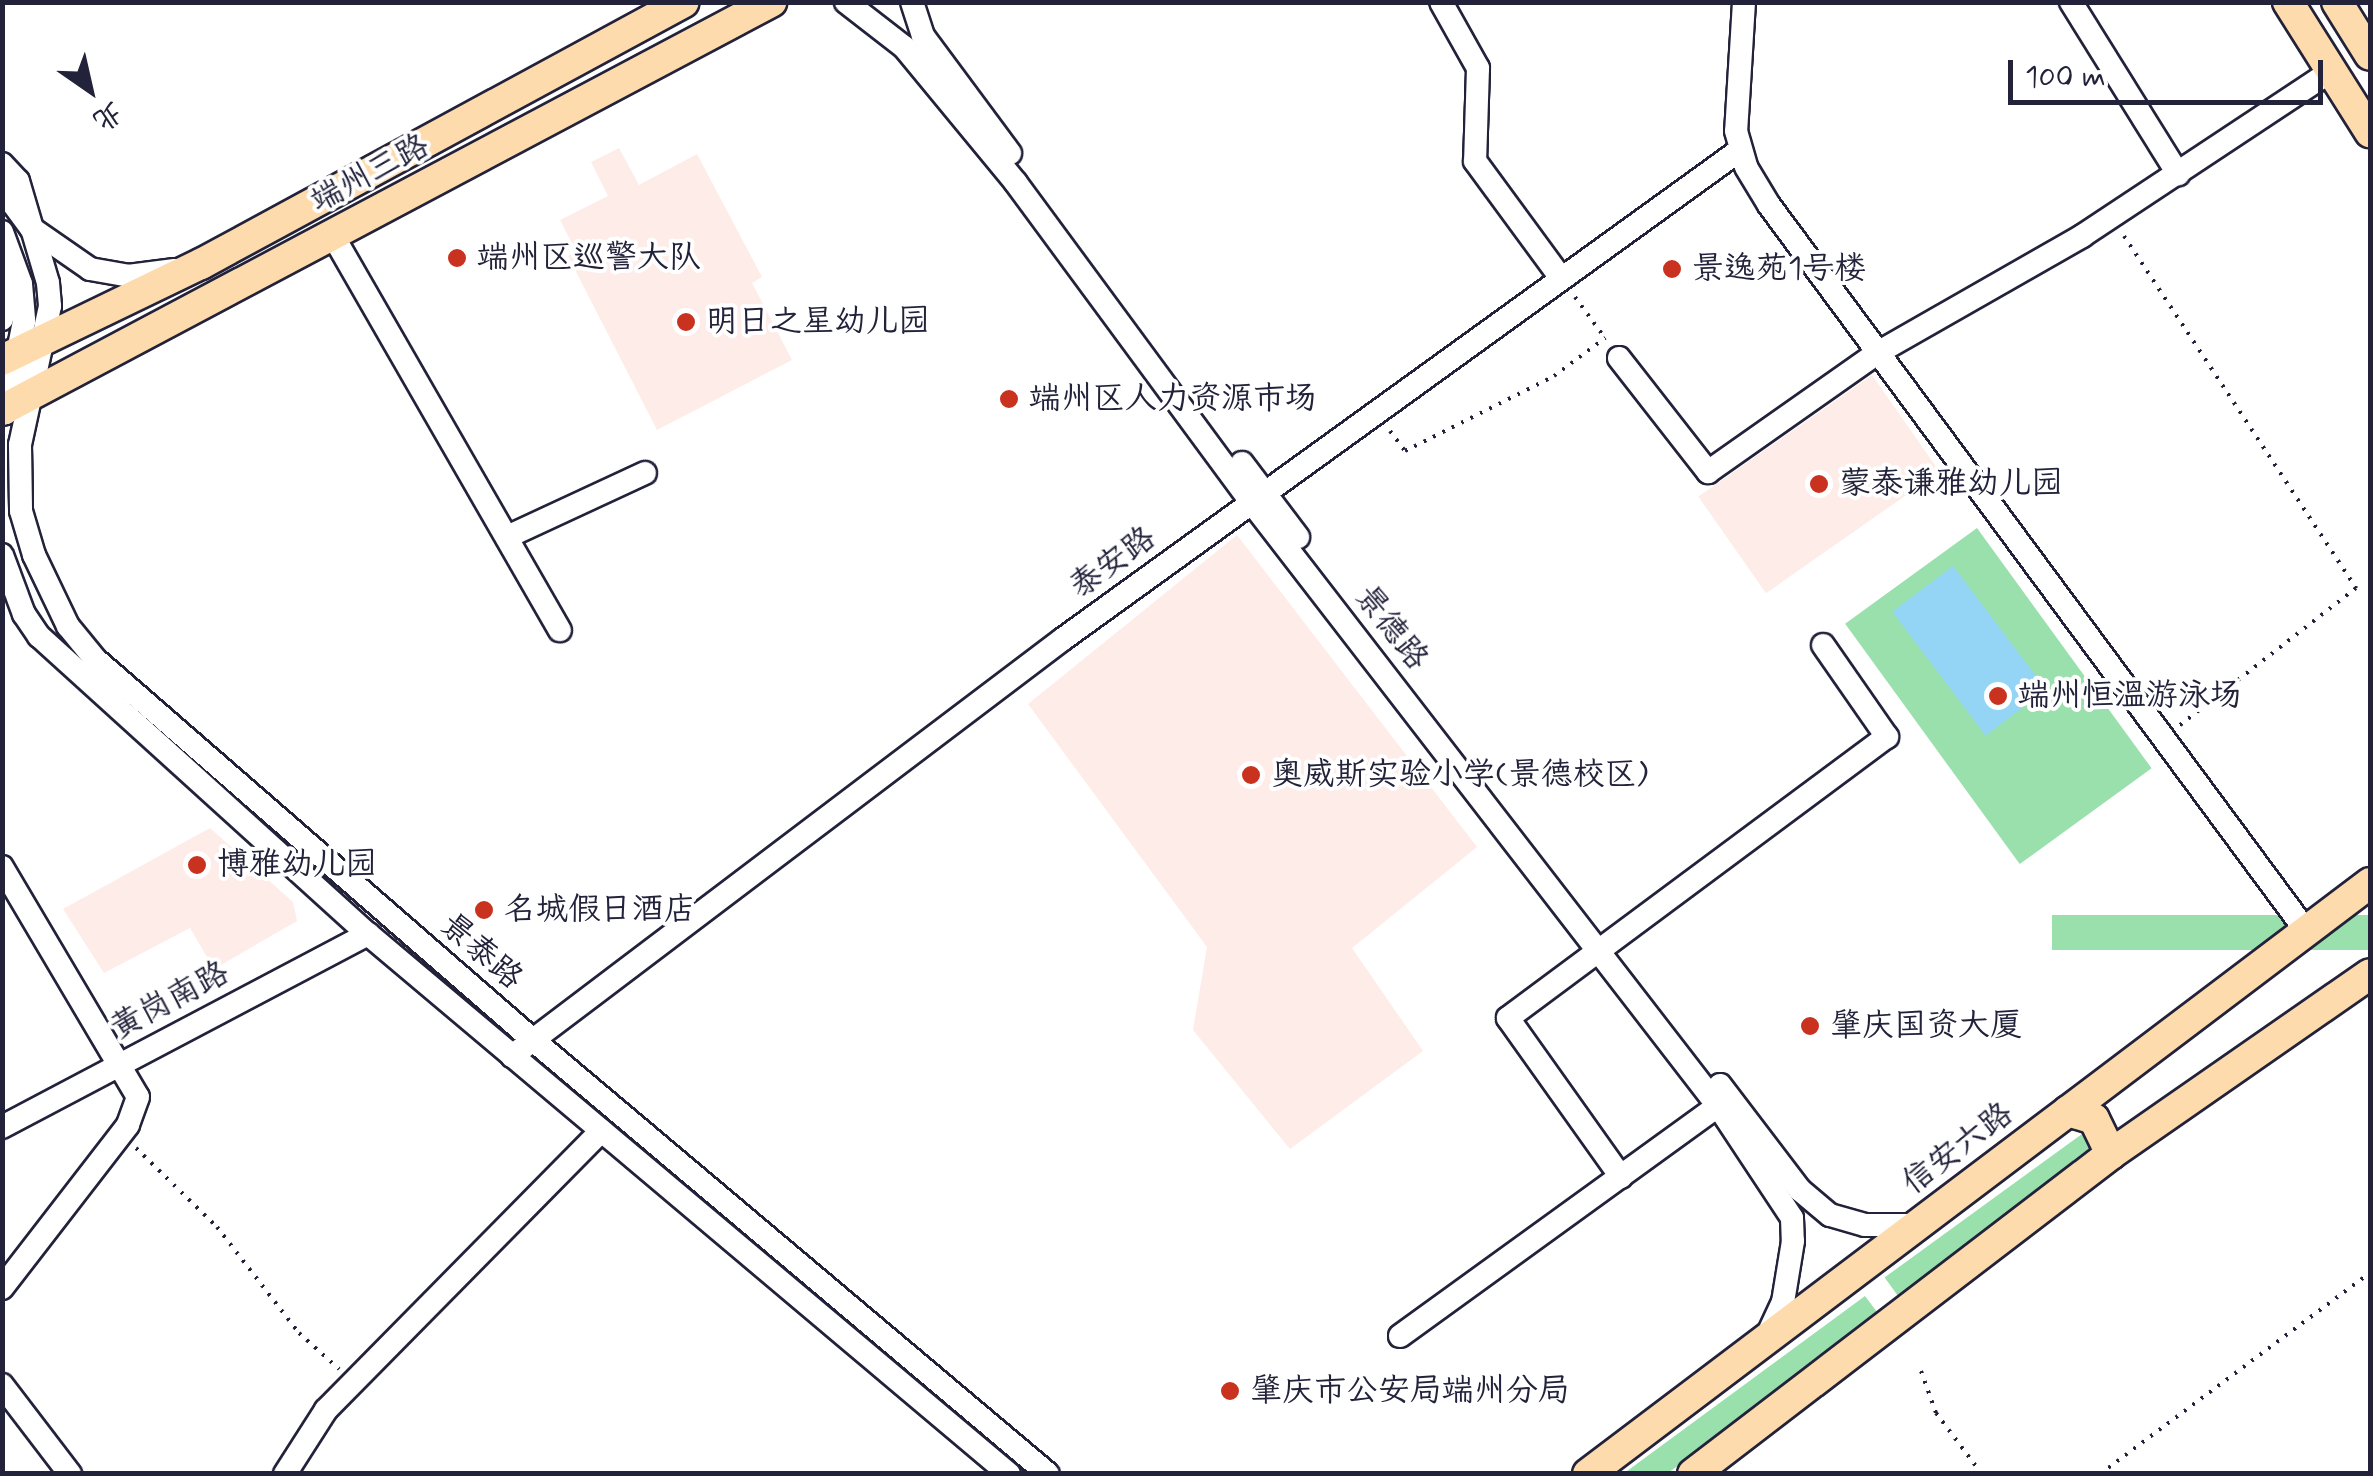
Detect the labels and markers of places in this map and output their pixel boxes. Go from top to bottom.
place label: 端州区巡警大队 [477,239,701,277]
marker: 端州区巡警大队 [446,247,468,269]
place label: 景逸苑1号楼 [1692,250,1866,288]
marker: 景逸苑1号楼 [1661,258,1683,280]
place label: 明日之星幼儿园 [706,303,930,341]
marker: 明日之星幼儿园 [675,311,697,333]
place label: 端州区人力资源市场 [1029,380,1317,418]
marker: 端州区人力资源市场 [998,388,1020,410]
place label: 蒙泰谦雅幼儿园 [1839,465,2063,503]
marker: 蒙泰谦雅幼儿园 [1808,473,1830,495]
place label: 端州恒温游泳场 [2018,677,2242,715]
marker: 端州恒温游泳场 [1987,685,2009,707]
place label: 奥威斯实验小学(景德校区) [1271,756,1648,794]
marker: 奥威斯实验小学(景德校区) [1240,764,1262,786]
place label: 博雅幼儿园 [217,846,377,884]
marker: 博雅幼儿园 [186,854,208,876]
place label: 名城假日酒店 [504,891,696,929]
marker: 名城假日酒店 [473,899,495,921]
place label: 肇庆国资大厦 [1830,1007,2022,1045]
marker: 肇庆国资大厦 [1799,1015,1821,1037]
place label: 肇庆市公安局端州分局 [1250,1372,1570,1410]
marker: 肇庆市公安局端州分局 [1219,1380,1241,1402]

